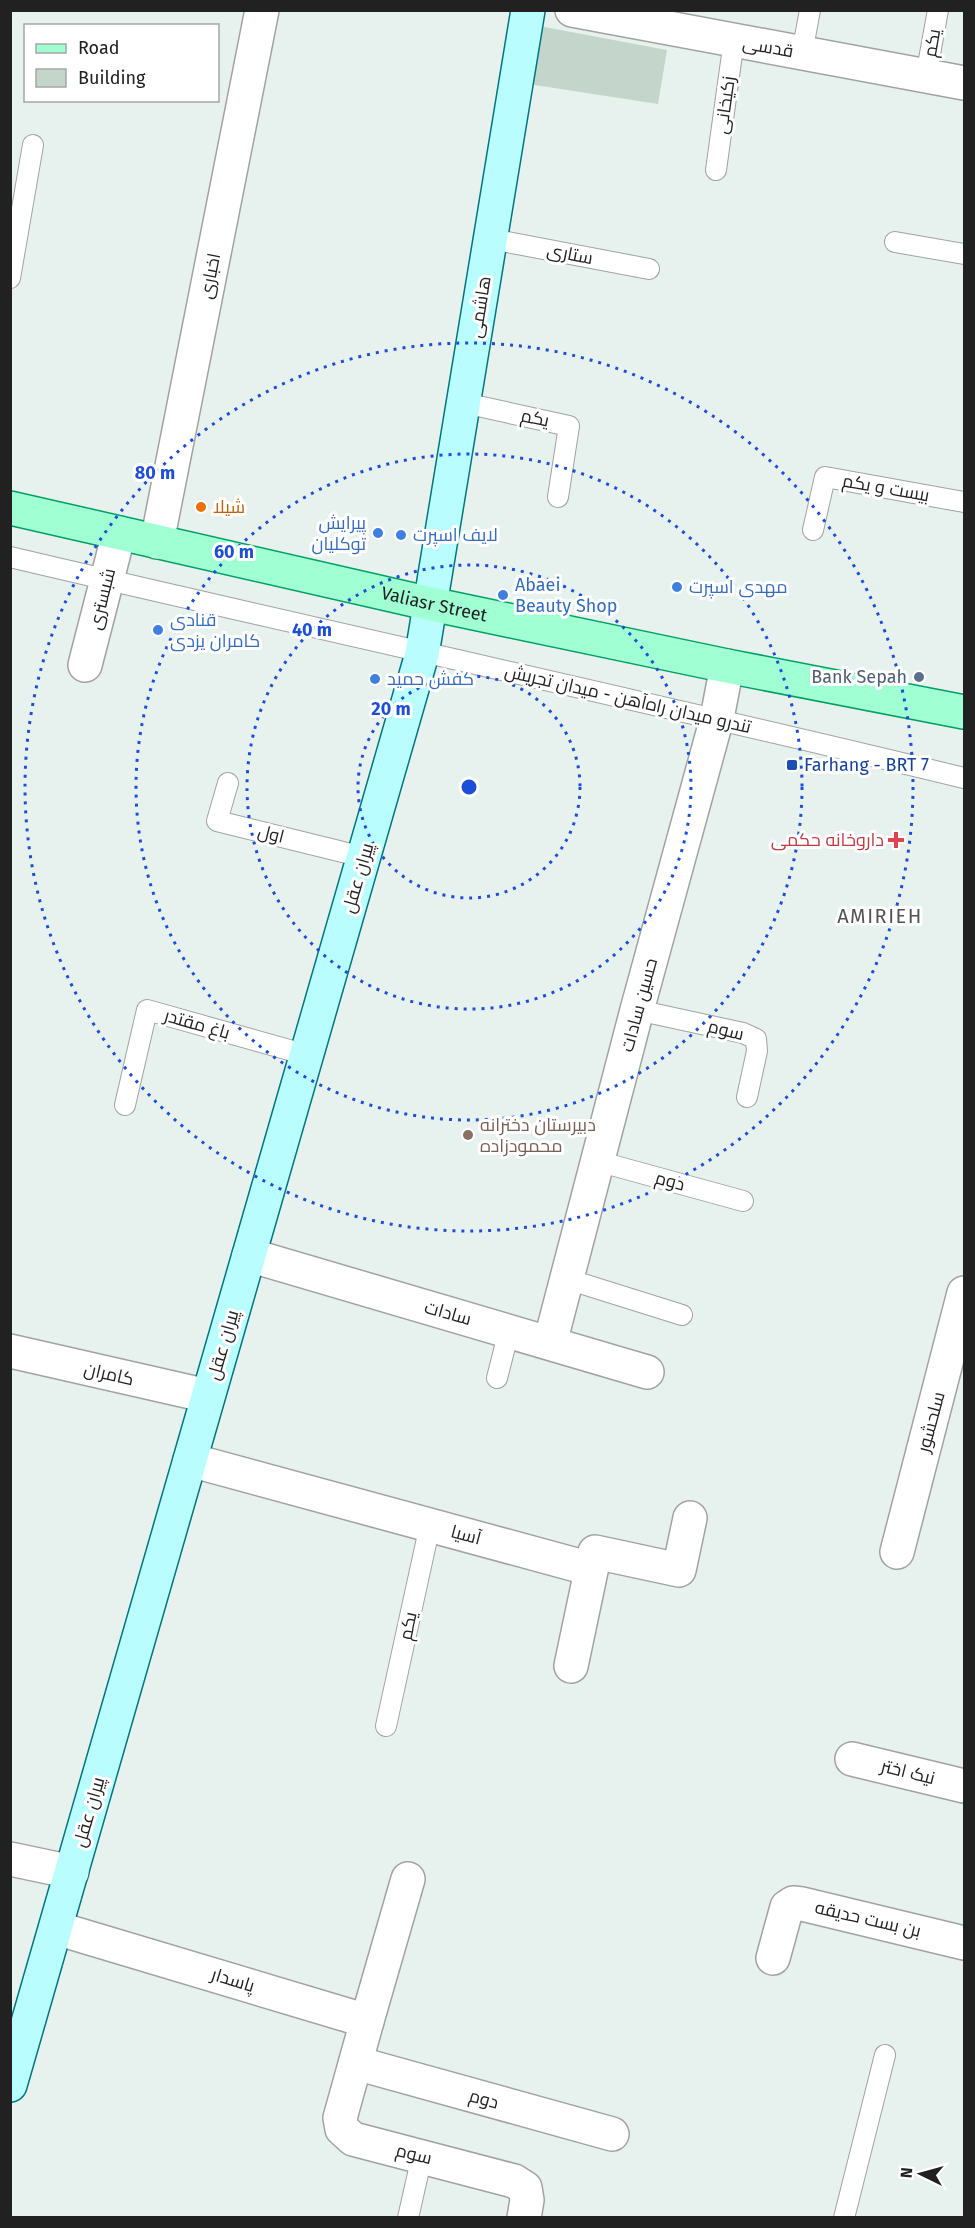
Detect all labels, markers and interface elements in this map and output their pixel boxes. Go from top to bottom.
legend [24,24,219,102]
street label: یکم [919,27,946,59]
street label: قدسی [741,32,795,62]
text: Road [78,37,120,59]
text: Building [78,67,146,89]
street label: زکیخانی [710,75,740,135]
street label: ستاری [545,239,595,269]
street label: اخباری [195,251,225,301]
street label: هاشمی [464,274,496,340]
street label: یکم [519,404,551,433]
text: 80 m [135,462,175,484]
street label: بیست و یکم [841,470,931,507]
place label: شیلا [213,496,245,518]
marker: شیلا [194,500,208,514]
place label: پیرایش توکلیان [311,512,366,555]
place label: لایف اسپرت [413,524,498,547]
marker: پیرایش توکلیان [371,526,385,540]
marker: لایف اسپرت [394,528,408,542]
text: 60 m [214,541,254,563]
street label: شبستری [84,566,120,632]
place label: Abaei Beauty Shop [515,574,617,617]
place label: مهدی اسپرت [689,576,788,599]
marker: مهدی اسپرت [670,580,684,594]
street label: Valiasr Street [379,582,490,627]
marker: Abaei Beauty Shop [496,588,510,602]
place label: قنادی کامران یزدی [170,609,260,652]
text: 40 m [292,619,332,641]
marker: قنادی کامران یزدی [151,623,165,637]
street label: تندرو میدان راه‌آهن - میدان تجریش [503,660,753,738]
place label: Bank Sepah [811,666,907,688]
place label: کفش حمید [387,668,474,690]
marker: Bank Sepah [912,670,926,684]
marker: کفش حمید [368,672,382,686]
text: 20 m [371,698,411,720]
place label: Farhang - BRT 7 [804,754,929,776]
marker: Farhang - BRT 7 [785,758,799,772]
centre of rings [459,777,479,797]
street label: اول [255,820,287,848]
place label: داروخانه حکمی [771,829,884,851]
marker: داروخانه حکمی [889,833,903,847]
street label: پیران عقل [338,840,379,916]
district label: AMIRIEH [837,904,923,928]
street label: حسین سادات [616,956,662,1054]
street label: باغ مقتدر [160,1004,232,1045]
street label: سوم [705,1015,746,1046]
place label: دبیرستان دخترانه محمودزاده [480,1114,596,1157]
marker: دبیرستان دخترانه محمودزاده [461,1128,475,1142]
street label: دوم [653,1167,687,1196]
street label: سادات [422,1296,474,1330]
street label: پیران عقل [203,1307,244,1383]
street label: کامران [82,1358,136,1390]
street label: سلحشور [912,1389,950,1456]
street label: آسیا [448,1520,484,1550]
street label: یکم [394,1610,423,1642]
street label: نیک اختر [878,1754,937,1789]
street label: پیران عقل [69,1774,110,1850]
street label: بن بست حدیقه [813,1896,923,1942]
street label: پاسدار [207,1963,258,1998]
street label: دوم [466,2084,501,2115]
street label: سوم [393,2139,434,2170]
north arrow [891,2144,951,2204]
text: N [897,2167,916,2179]

